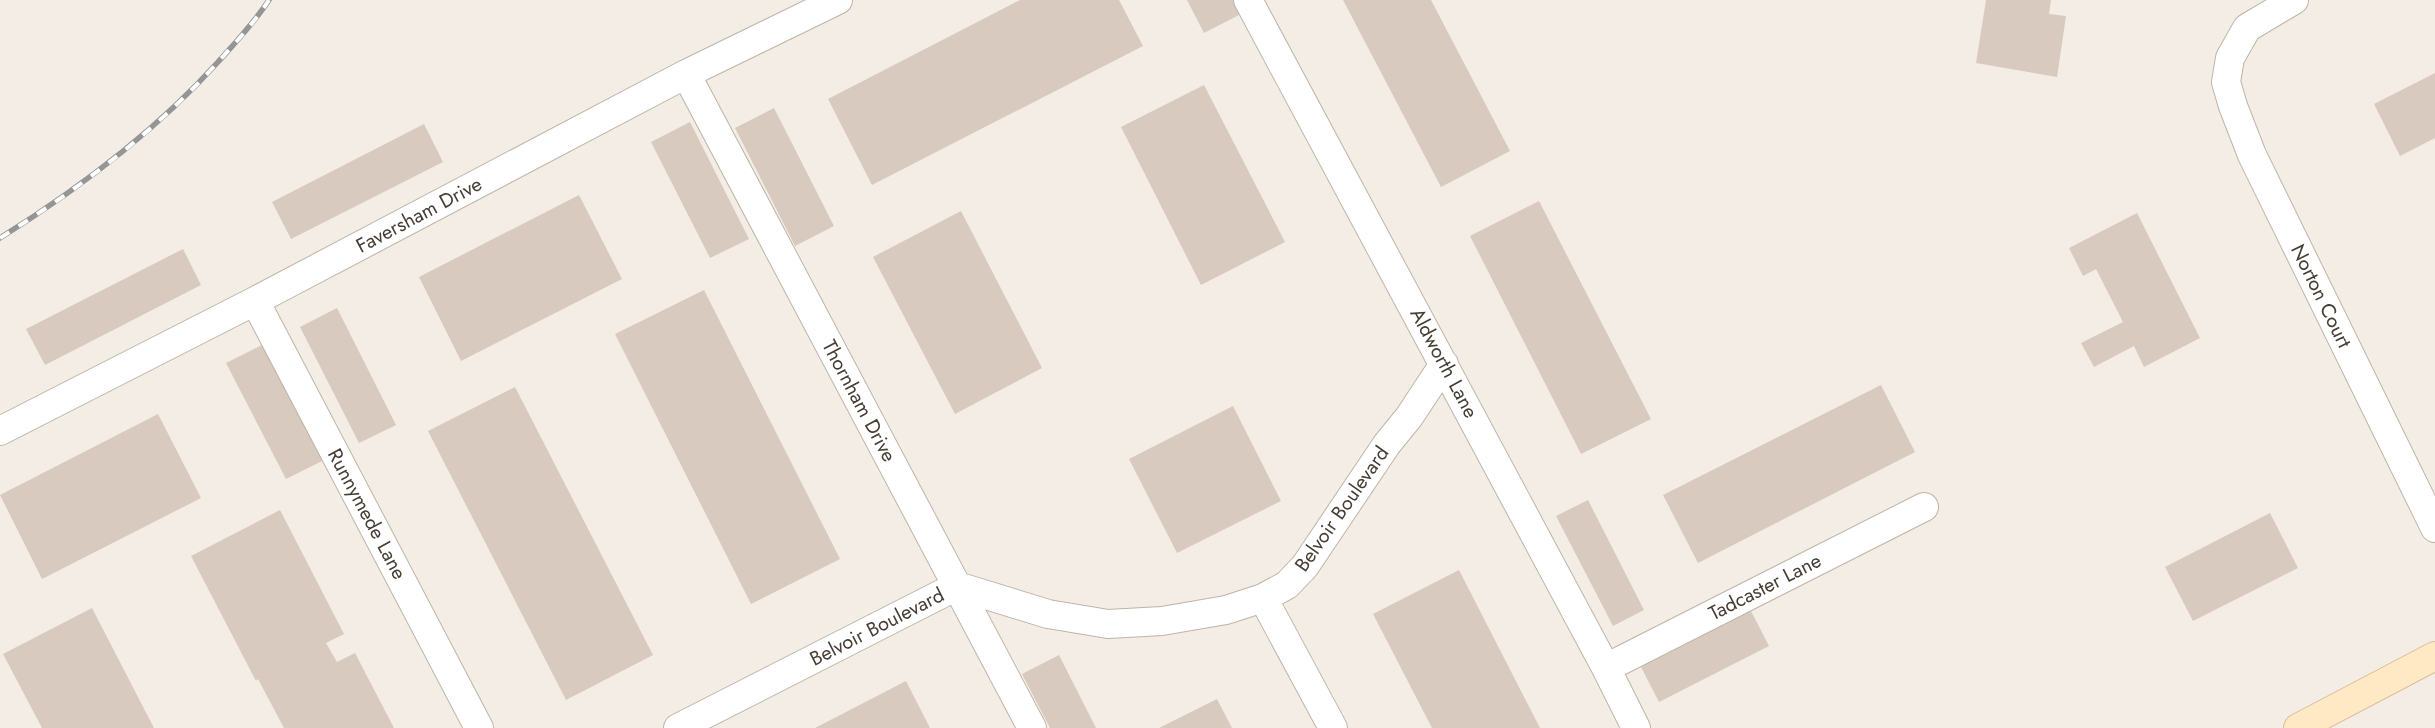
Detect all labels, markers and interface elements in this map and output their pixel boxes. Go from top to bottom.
street label: Faversham Drive [351,170,487,260]
street label: Norton Court [2283,239,2359,353]
street label: Aldworth Lane [1403,303,1485,423]
street label: Thornham Drive [815,335,903,467]
street label: Belvoir Boulevard [1288,440,1396,578]
street label: Runnymede Lane [320,443,414,585]
street label: Tadcaster Lane [1704,546,1826,628]
street label: Belvoir Boulevard [805,581,949,673]

